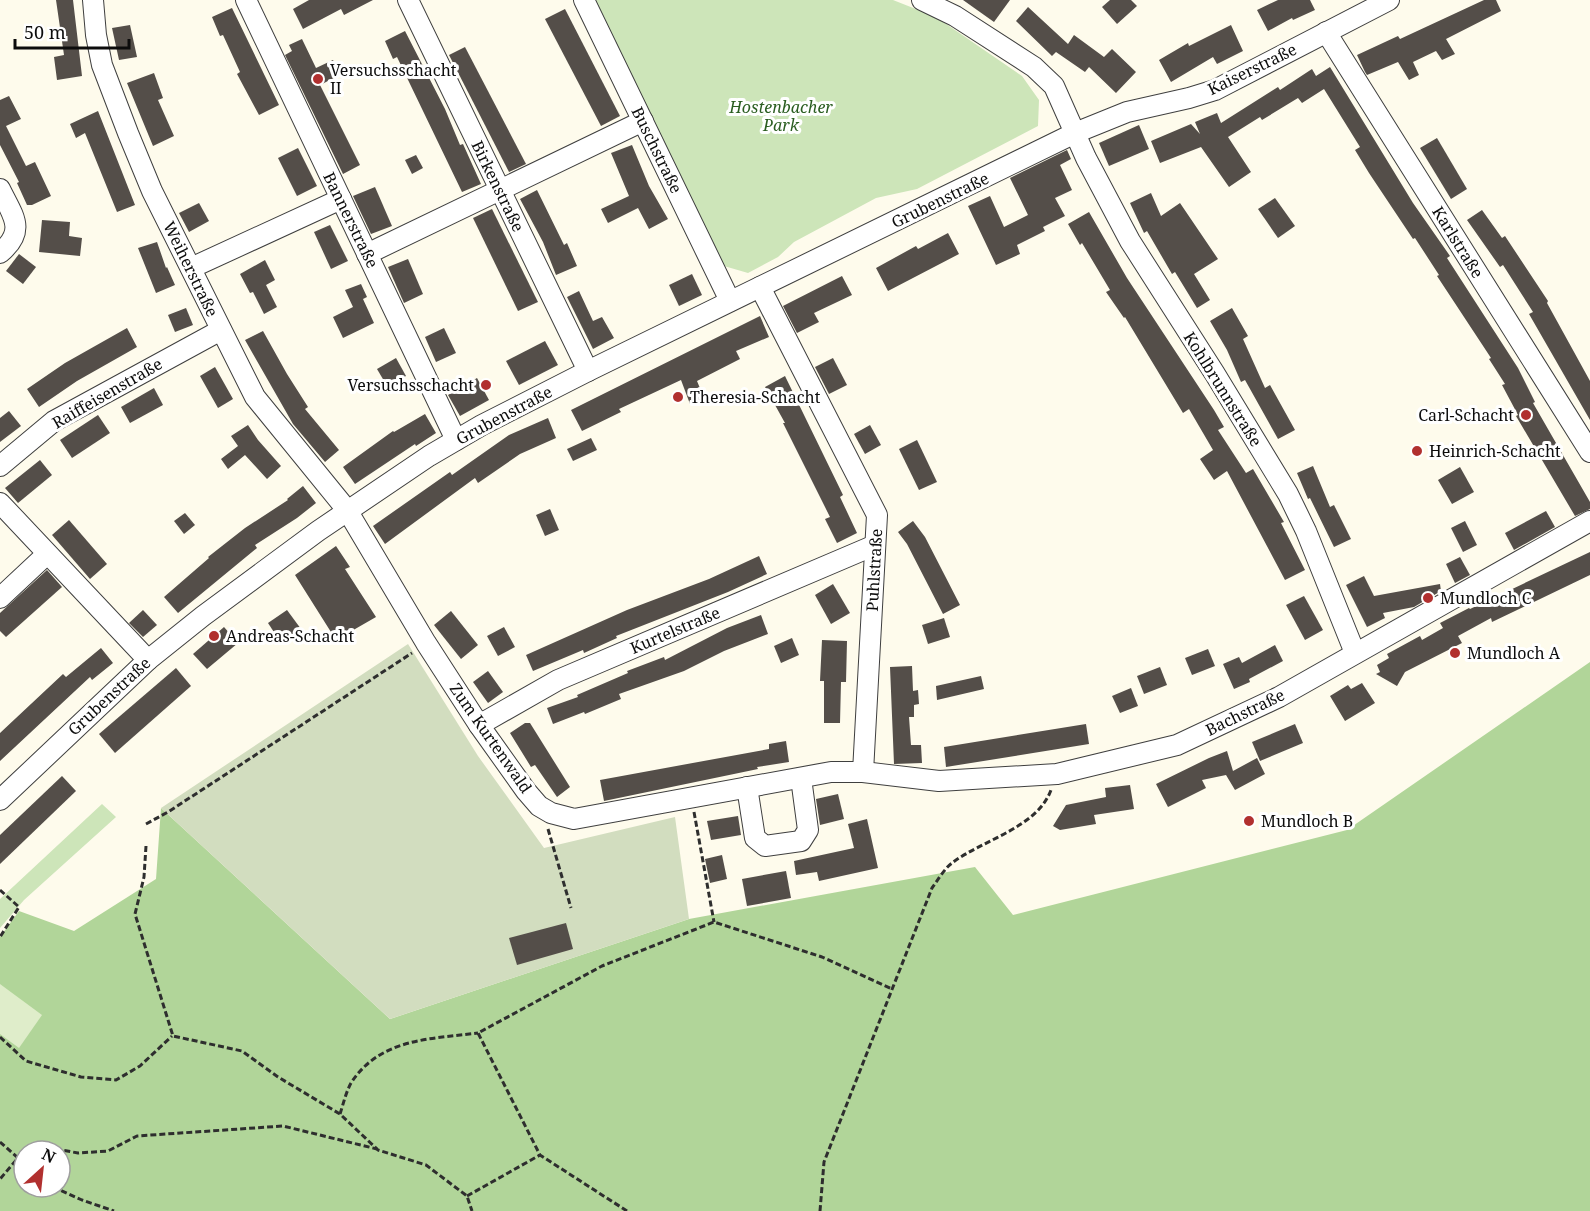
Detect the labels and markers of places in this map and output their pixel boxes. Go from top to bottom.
place label: Versuchsschacht II [330,59,457,99]
marker: Versuchsschacht II [311,72,325,86]
place label: Versuchsschacht [348,374,474,396]
marker: Versuchsschacht [479,378,493,392]
place label: Theresia-Schacht [690,386,821,408]
marker: Theresia-Schacht [671,390,685,404]
place label: Carl-Schacht [1418,404,1514,426]
marker: Carl-Schacht [1519,408,1533,422]
place label: Heinrich-Schacht [1429,440,1561,462]
marker: Heinrich-Schacht [1410,444,1424,458]
place label: Mundloch C [1440,587,1532,609]
marker: Mundloch C [1421,591,1435,605]
place label: Andreas-Schacht [226,625,354,647]
marker: Andreas-Schacht [207,629,221,643]
place label: Mundloch A [1467,642,1561,664]
marker: Mundloch A [1448,646,1462,660]
place label: Mundloch B [1261,810,1353,832]
marker: Mundloch B [1242,814,1256,828]

